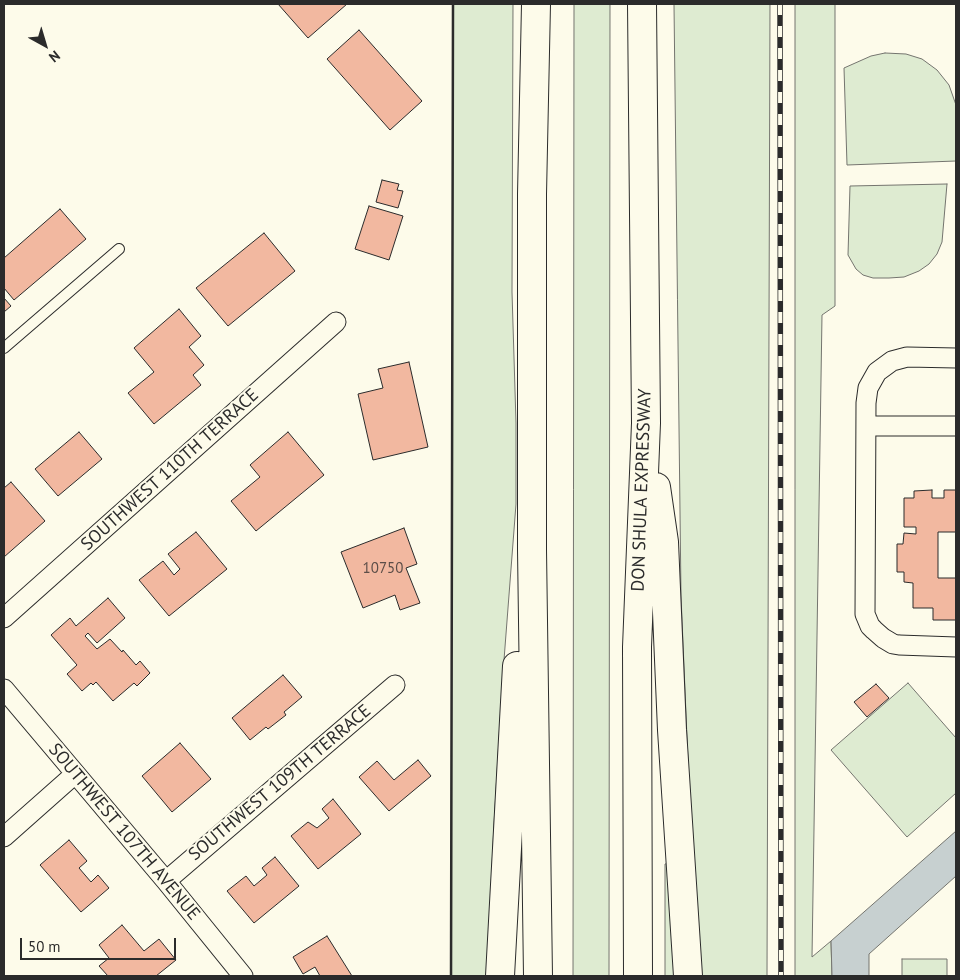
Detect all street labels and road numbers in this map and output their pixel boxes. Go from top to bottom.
street label: SOUTHWEST 110TH TERRACE [77,385,263,555]
street label: DON SHULA EXPRESSWAY [628,388,656,592]
street label: SOUTHWEST 109TH TERRACE [184,700,376,866]
street label: SOUTHWEST 107TH AVENUE [44,739,204,925]

